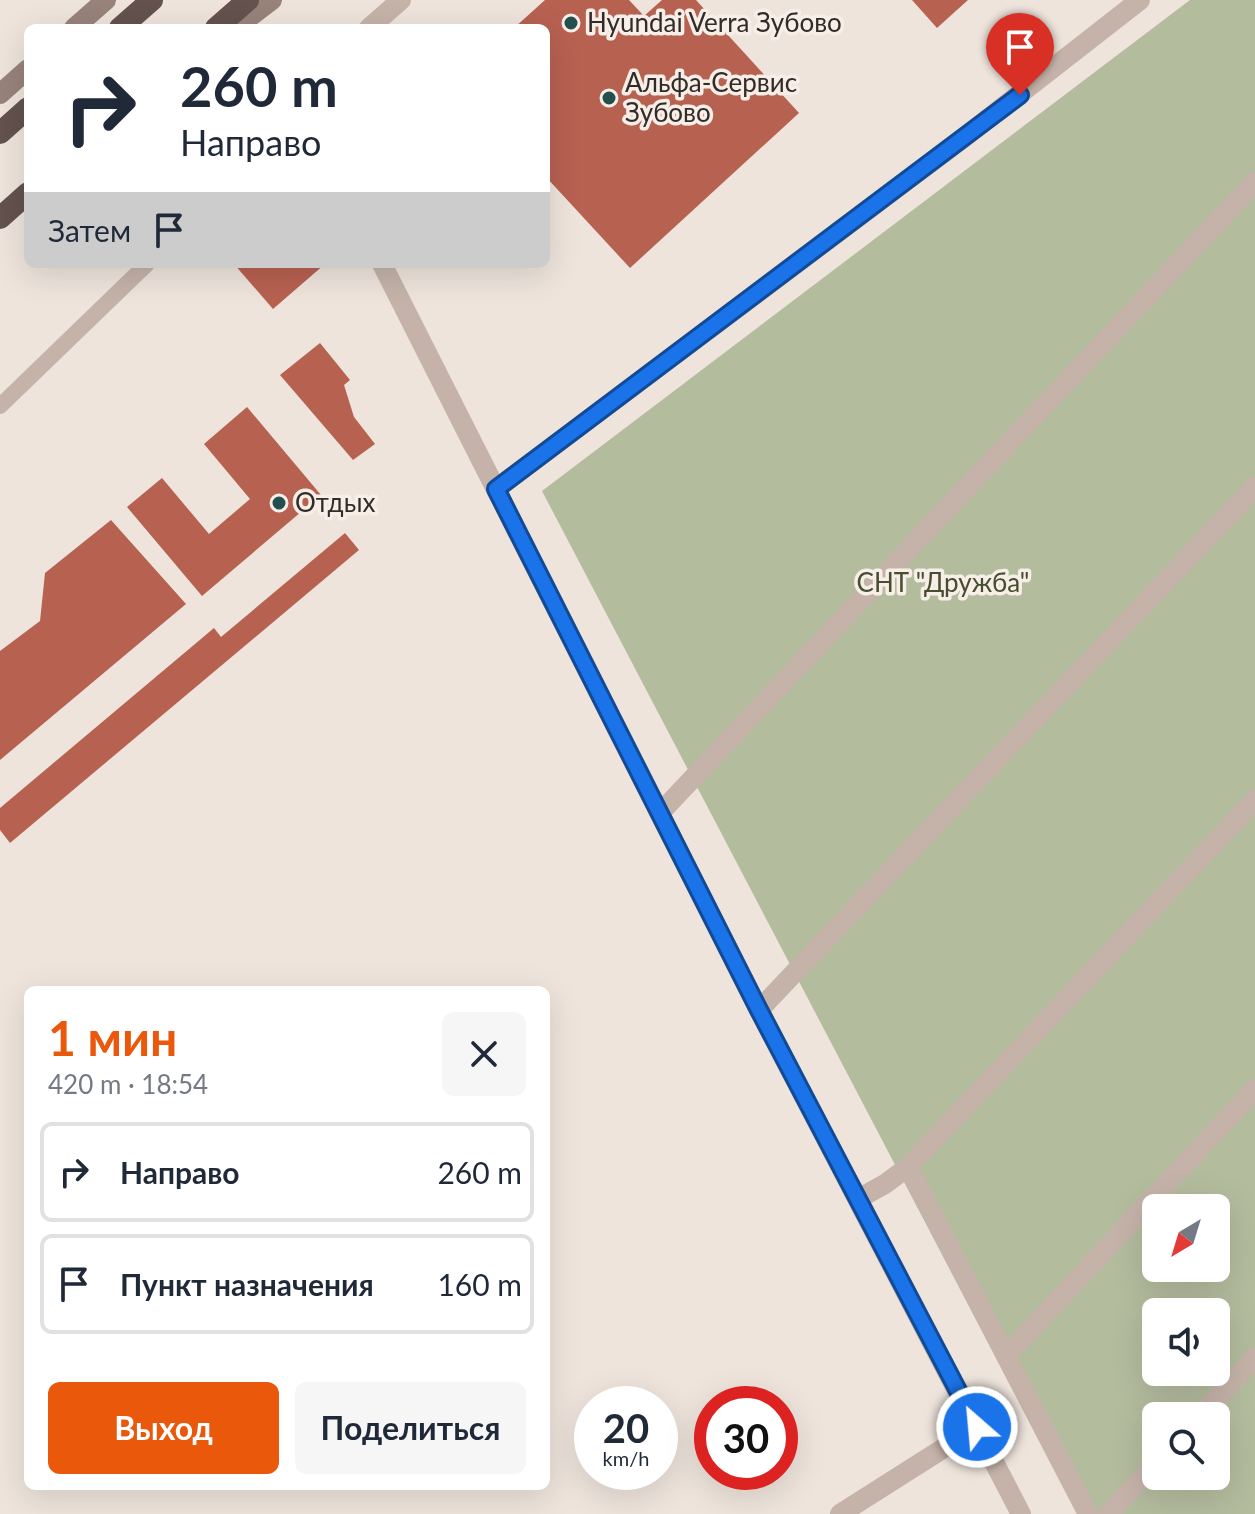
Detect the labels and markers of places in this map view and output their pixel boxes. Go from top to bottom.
place label: Hyundai Verra Зубово [587,6,842,38]
pin [986,13,1054,95]
marker: Hyundai Verra Зубово [562,14,580,32]
place label: Альфа-Сервис Зубово [625,66,797,128]
marker: Альфа-Сервис Зубово [600,89,618,107]
place label: Отдых [295,486,375,518]
marker: Отдых [270,494,288,512]

